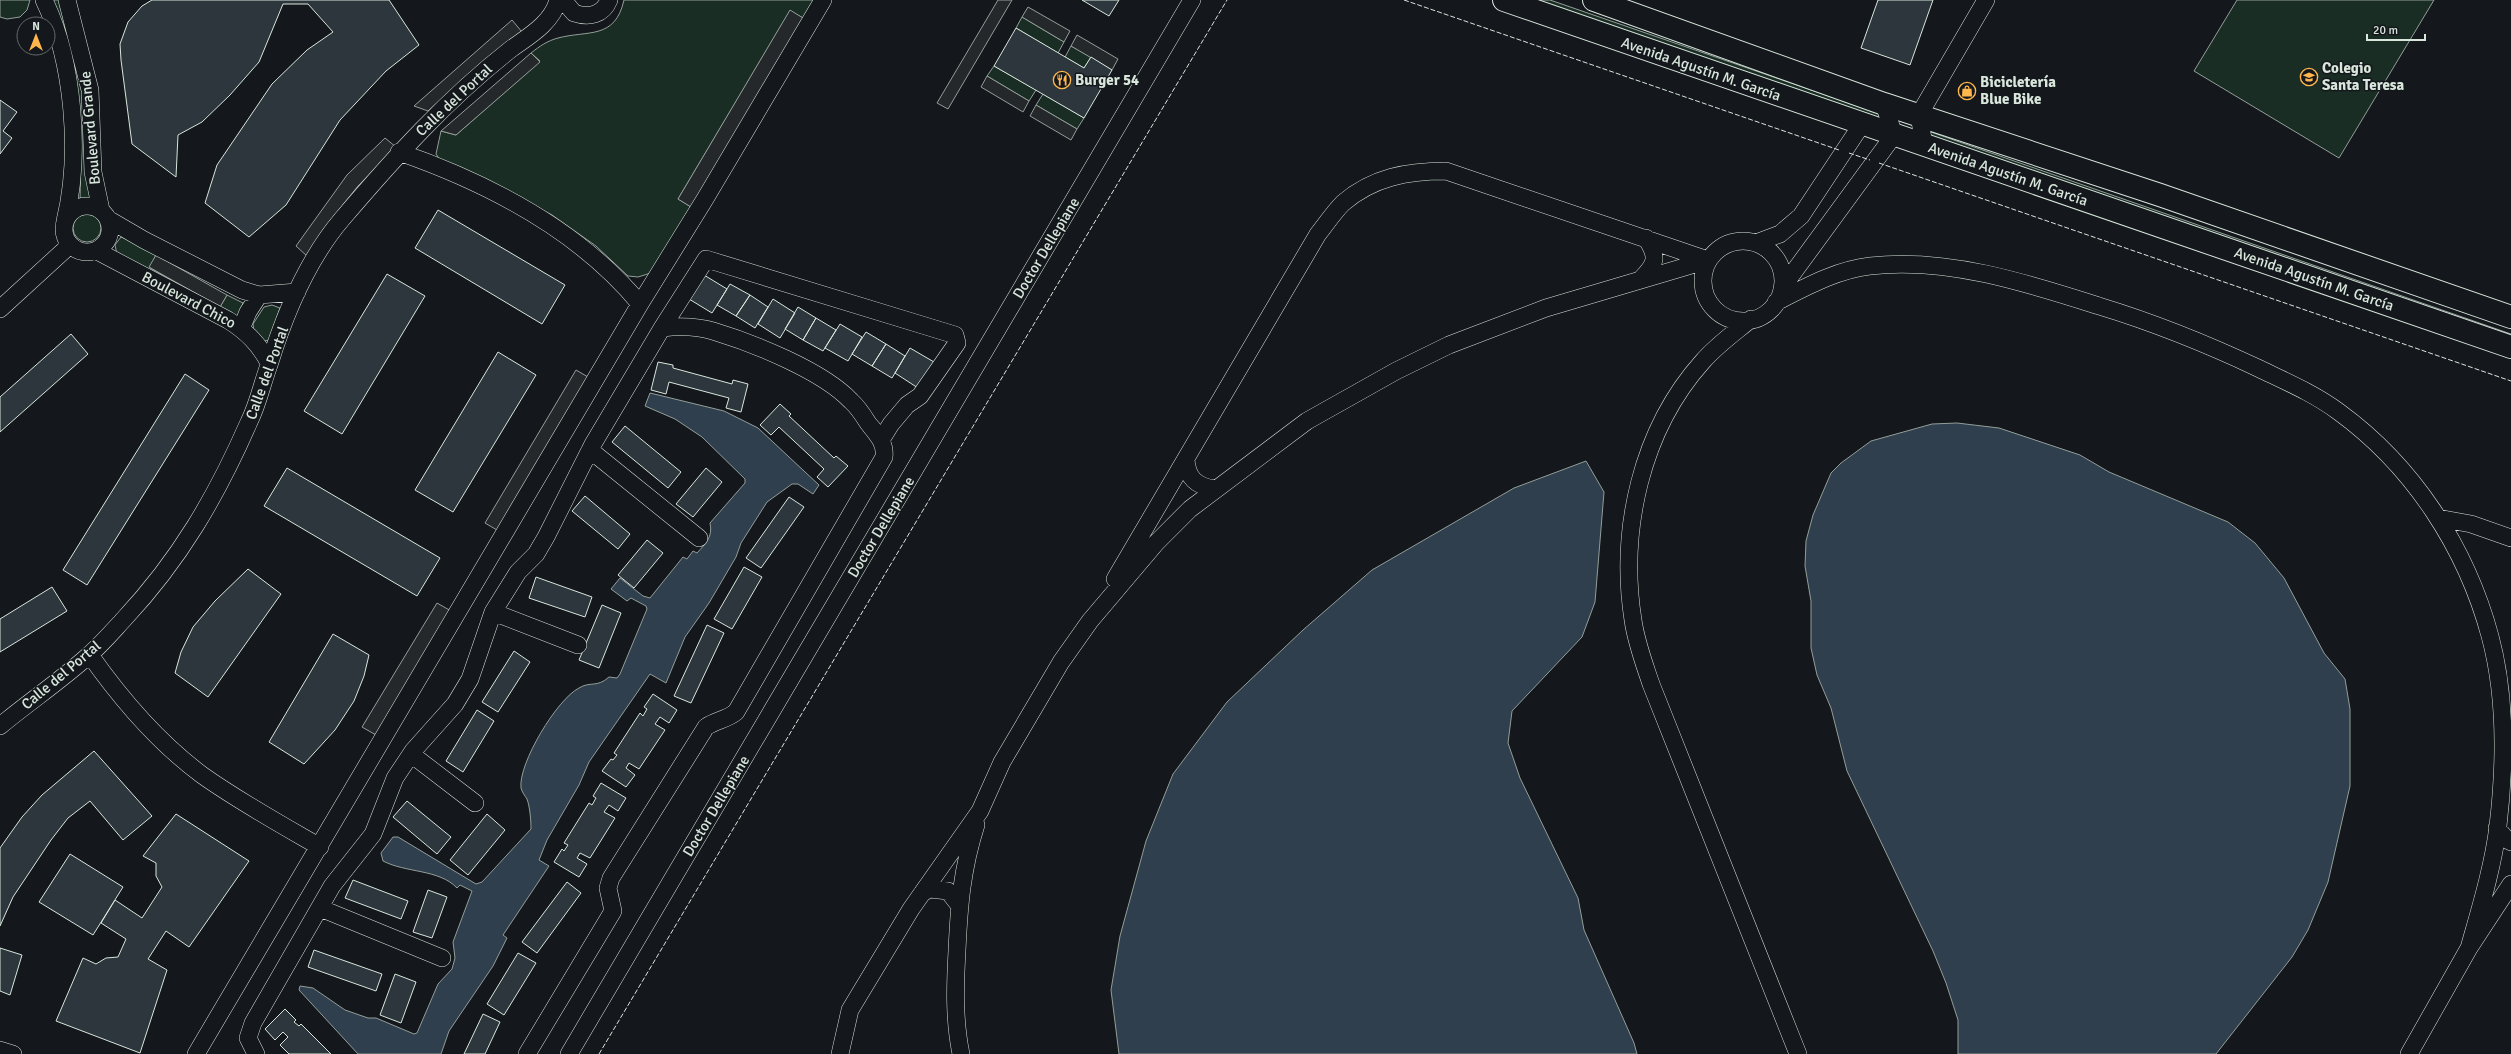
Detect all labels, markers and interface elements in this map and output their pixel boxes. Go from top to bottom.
north arrow [16,16,56,56]
scale bar [2367,16,2425,42]
text: N [32,20,40,33]
text: 20 m [2373,23,2398,38]
street label: Avenida Agustín M. García [1619,33,1783,105]
place label: Colegio Santa Teresa [2322,59,2404,94]
street label: Calle del Portal [412,60,496,140]
school or university icon: Colegio Santa Teresa [2299,67,2319,87]
street label: Boulevard Grande [76,70,104,186]
restaurant icon: Burger 54 [1052,70,1072,90]
place label: Burger 54 [1075,71,1139,89]
place label: Bicicletería Blue Bike [1980,73,2056,108]
shop icon: Bicicletería Blue Bike [1957,81,1977,101]
street label: Avenida Agustín M. García [1926,138,2090,210]
street label: Doctor Dellepiane [1009,194,1083,302]
street label: Avenida Agustín M. García [2232,243,2396,315]
street label: Boulevard Chico [139,268,239,332]
street label: Calle del Portal [242,324,292,422]
street label: Doctor Dellepiane [844,473,918,581]
street label: Calle del Portal [18,637,104,713]
street label: Doctor Dellepiane [679,752,753,860]

